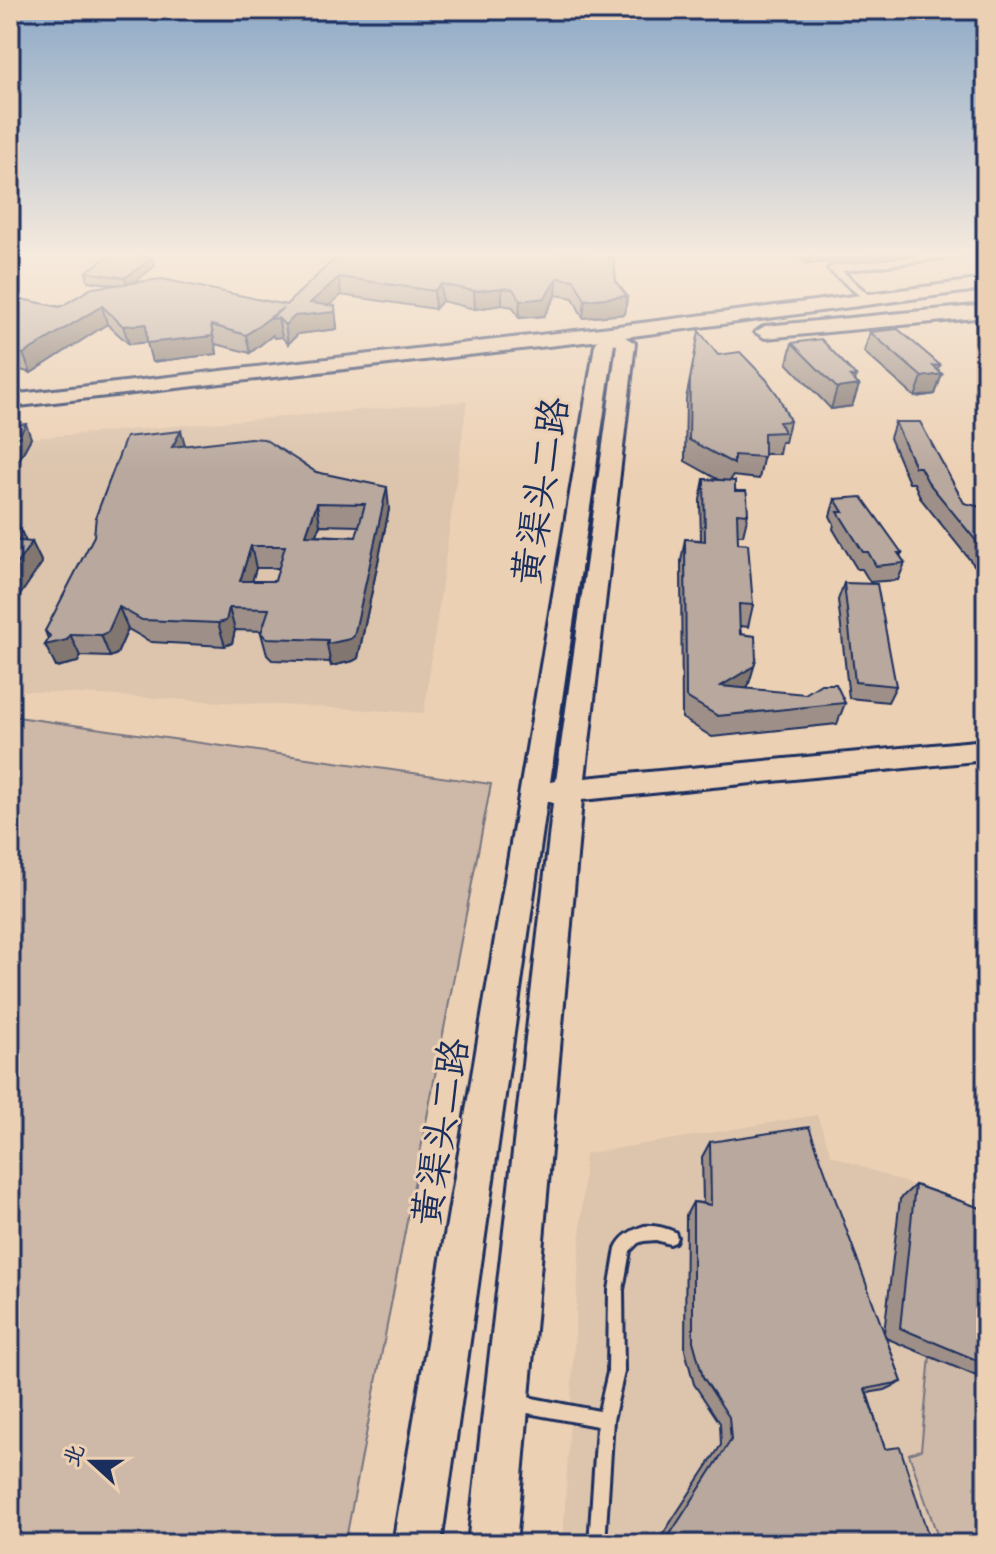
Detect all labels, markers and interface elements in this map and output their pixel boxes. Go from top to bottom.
street label: 黄渠头二路 [502,394,579,589]
street label: 黄渠头二路 [402,1035,479,1230]
north arrow [52,1422,132,1502]
text: 北 [57,1440,91,1470]

